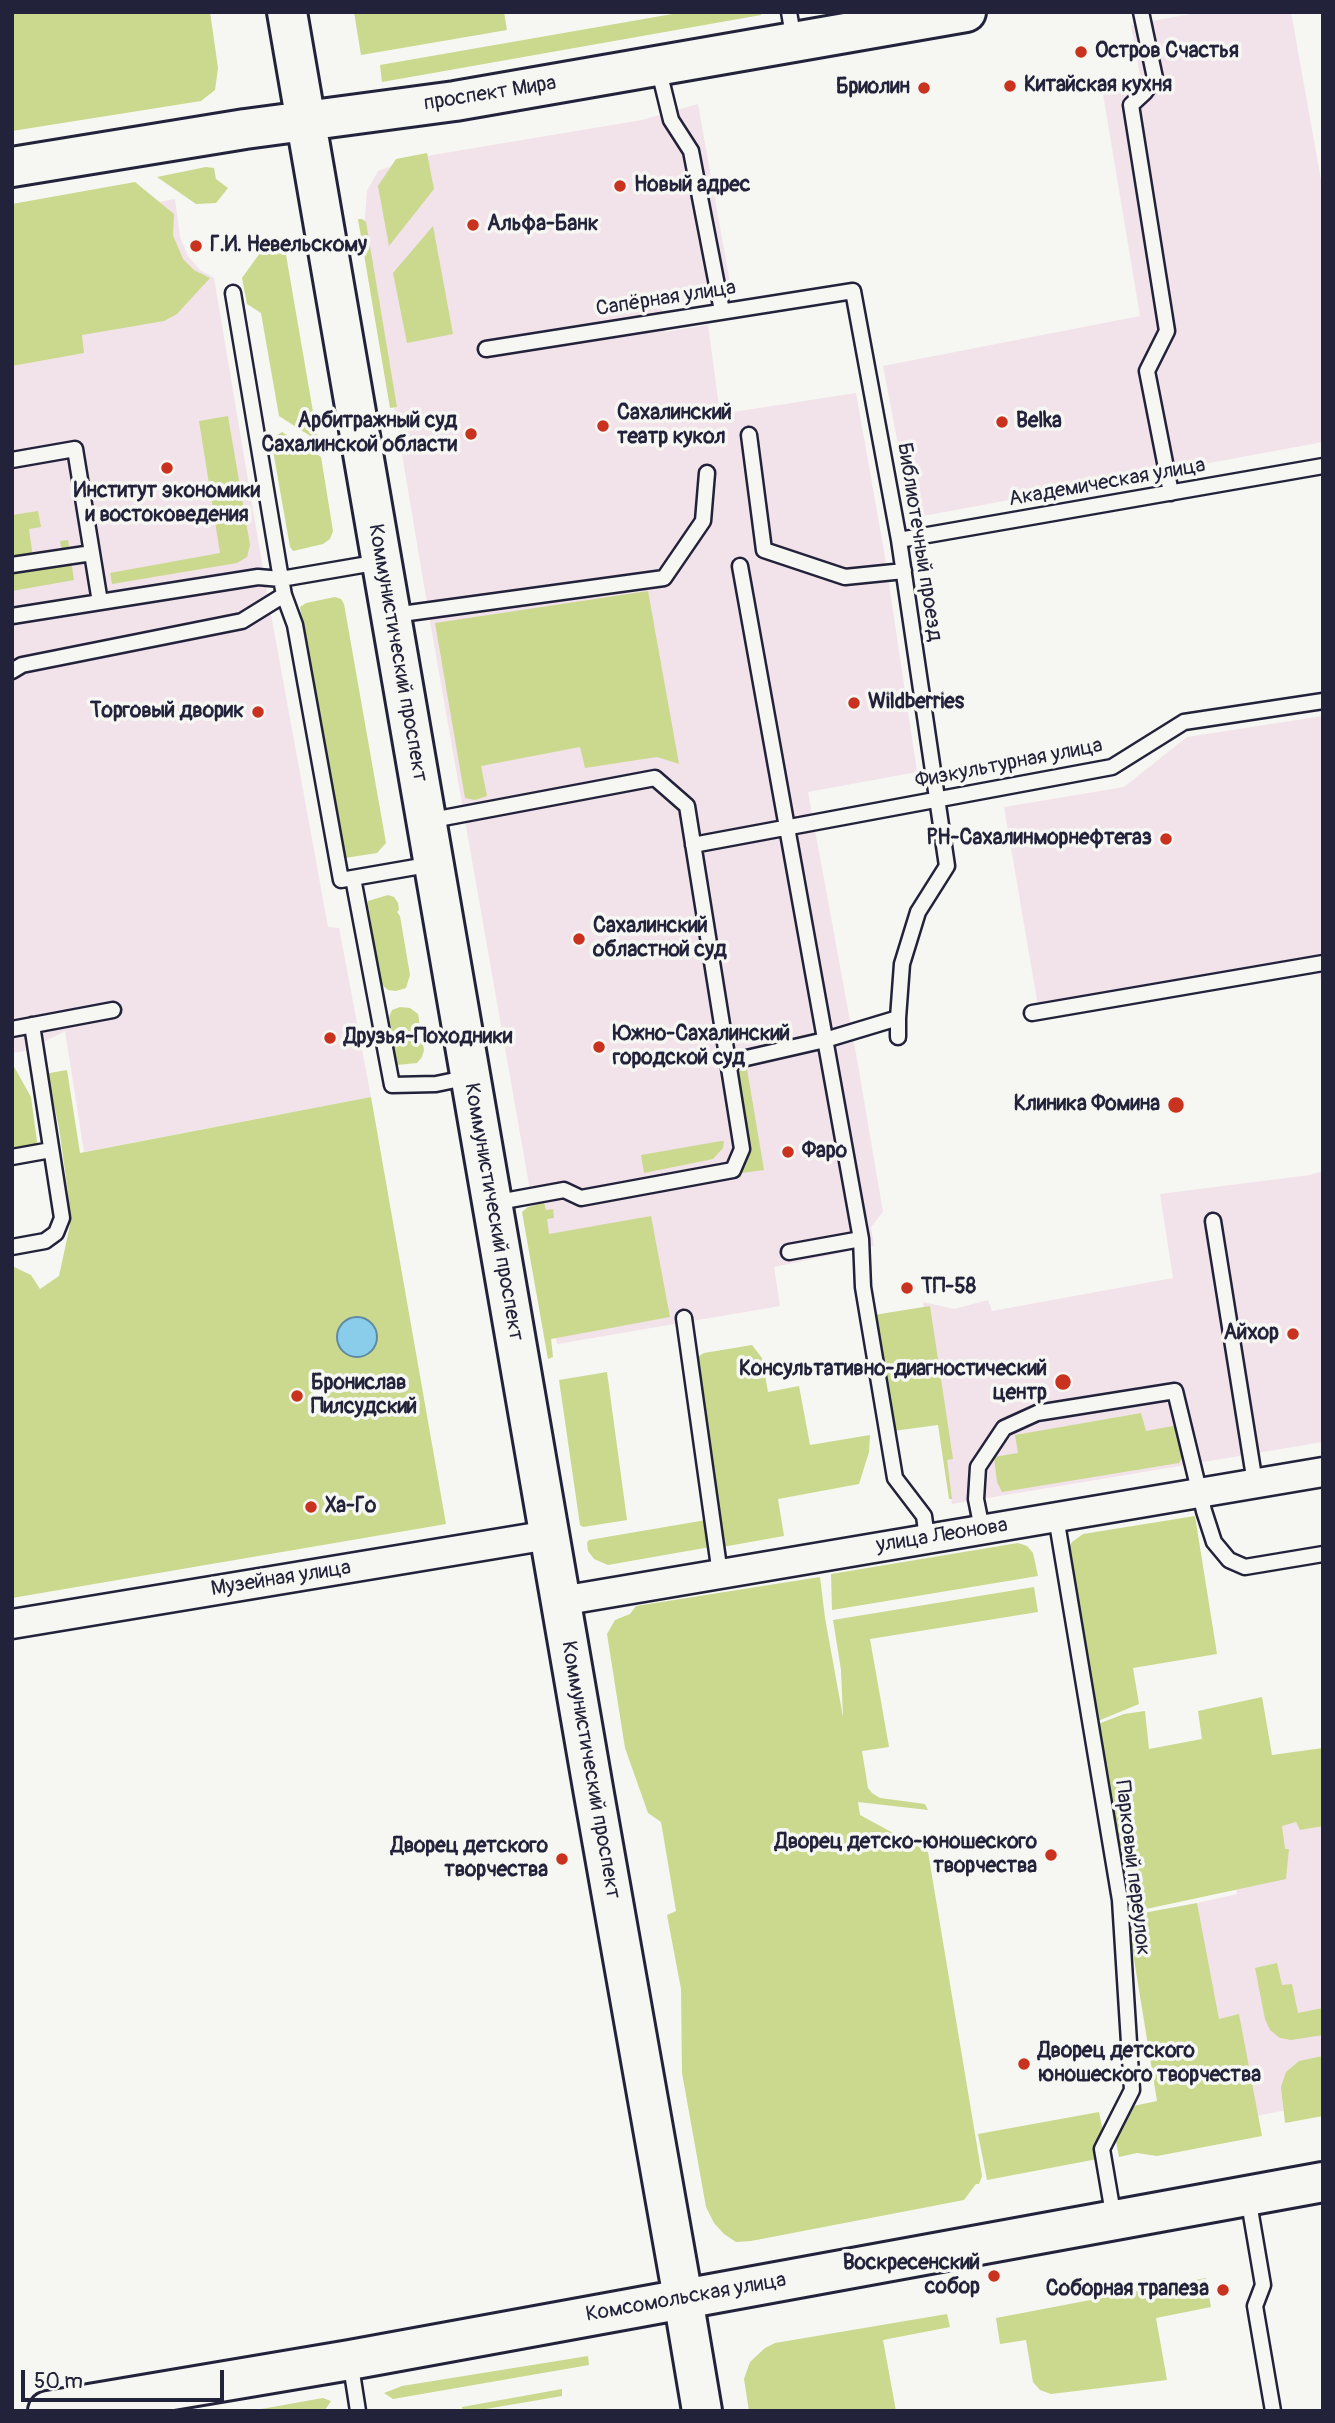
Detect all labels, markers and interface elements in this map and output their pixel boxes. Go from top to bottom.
place label: Остров Счастья [1095,39,1239,65]
marker: Остров Счастья [1073,44,1089,60]
street label: проспект Мира [422,71,558,117]
place label: Китайская кухня [1024,73,1172,99]
place label: Бриолин [836,75,910,101]
marker: Китайская кухня [1002,78,1018,94]
marker: Бриолин [916,80,932,96]
place label: Новый адрес [634,173,750,199]
marker: Новый адрес [612,178,628,194]
place label: Альфа-Банк [487,212,599,238]
marker: Альфа-Банк [465,217,481,233]
place label: Г.И. Невельскому [210,233,367,259]
marker: Г.И. Невельскому [188,238,204,254]
street label: Сапёрная улица [594,275,738,323]
place label: Сахалинский театр кукол [617,401,732,451]
place label: Арбитражный суд Сахалинской области [261,409,457,459]
place label: Belka [1016,409,1062,435]
marker: Belka [994,414,1010,430]
marker: Сахалинский театр кукол [595,418,611,434]
marker: Арбитражный суд Сахалинской области [463,426,479,442]
street label: Библиотечный проезд [891,441,947,643]
street label: Академическая улица [1007,453,1207,513]
marker: Институт экономики и востоковедения [159,460,175,476]
place label: Институт экономики и востоковедения [74,479,260,529]
street label: Коммунистический проспект [362,522,432,784]
place label: Wildberries [868,690,964,716]
marker: Wildberries [846,695,862,711]
place label: Торговый дворик [90,699,244,725]
marker: Торговый дворик [250,704,266,720]
street label: Физкультурная улица [913,733,1105,795]
place label: РН-Сахалинморнефтегаз [927,826,1152,852]
marker: РН-Сахалинморнефтегаз [1158,831,1174,847]
place label: Сахалинский областной суд [593,914,727,964]
marker: Сахалинский областной суд [571,931,587,947]
place label: Южно-Сахалинский городской суд [613,1022,790,1072]
place label: Друзья-Походники [344,1025,512,1051]
marker: Друзья-Походники [322,1030,338,1046]
marker: Южно-Сахалинский городской суд [591,1039,607,1055]
street label: Коммунистический проспект [458,1081,528,1343]
place label: Клиника Фомина [1014,1092,1160,1118]
marker: Клиника Фомина [1166,1095,1186,1115]
place label: Фаро [802,1139,847,1165]
marker: Фаро [780,1144,796,1160]
place label: ТП-58 [921,1275,976,1301]
marker: ТП-58 [899,1280,915,1296]
place label: Айхор [1224,1321,1279,1347]
marker: Айхор [1285,1326,1301,1342]
place label: Консультативно-диагностический центр [739,1357,1047,1407]
place label: Бронислав Пилсудский [311,1371,417,1421]
marker: Консультативно-диагностический центр [1053,1372,1073,1392]
marker: Бронислав Пилсудский [289,1388,305,1404]
place label: Ха-Го [325,1494,376,1520]
marker: Ха-Го [303,1499,319,1515]
street label: улица Леонова [874,1513,1010,1559]
street label: Музейная улица [209,1555,353,1603]
street label: Коммунистический проспект [555,1639,625,1901]
street label: Парковый переулок [1109,1779,1155,1957]
place label: Дворец детско-юношеского творчества [775,1830,1037,1880]
place label: Дворец детского творчества [391,1834,548,1884]
marker: Дворец детско-юношеского творчества [1043,1847,1059,1863]
marker: Дворец детского творчества [554,1851,570,1867]
place label: Дворец детского юношеского творчества [1038,2039,1261,2089]
marker: Дворец детского юношеского творчества [1016,2056,1032,2072]
place label: Воскресенский собор [843,2251,980,2301]
street label: Комсомольская улица [584,2268,788,2328]
marker: Воскресенский собор [986,2268,1002,2284]
place label: Соборная трапеза [1046,2277,1209,2303]
marker: Соборная трапеза [1215,2282,1231,2298]
scale bar [24,2356,228,2400]
text: 50 m [34,2368,83,2395]

